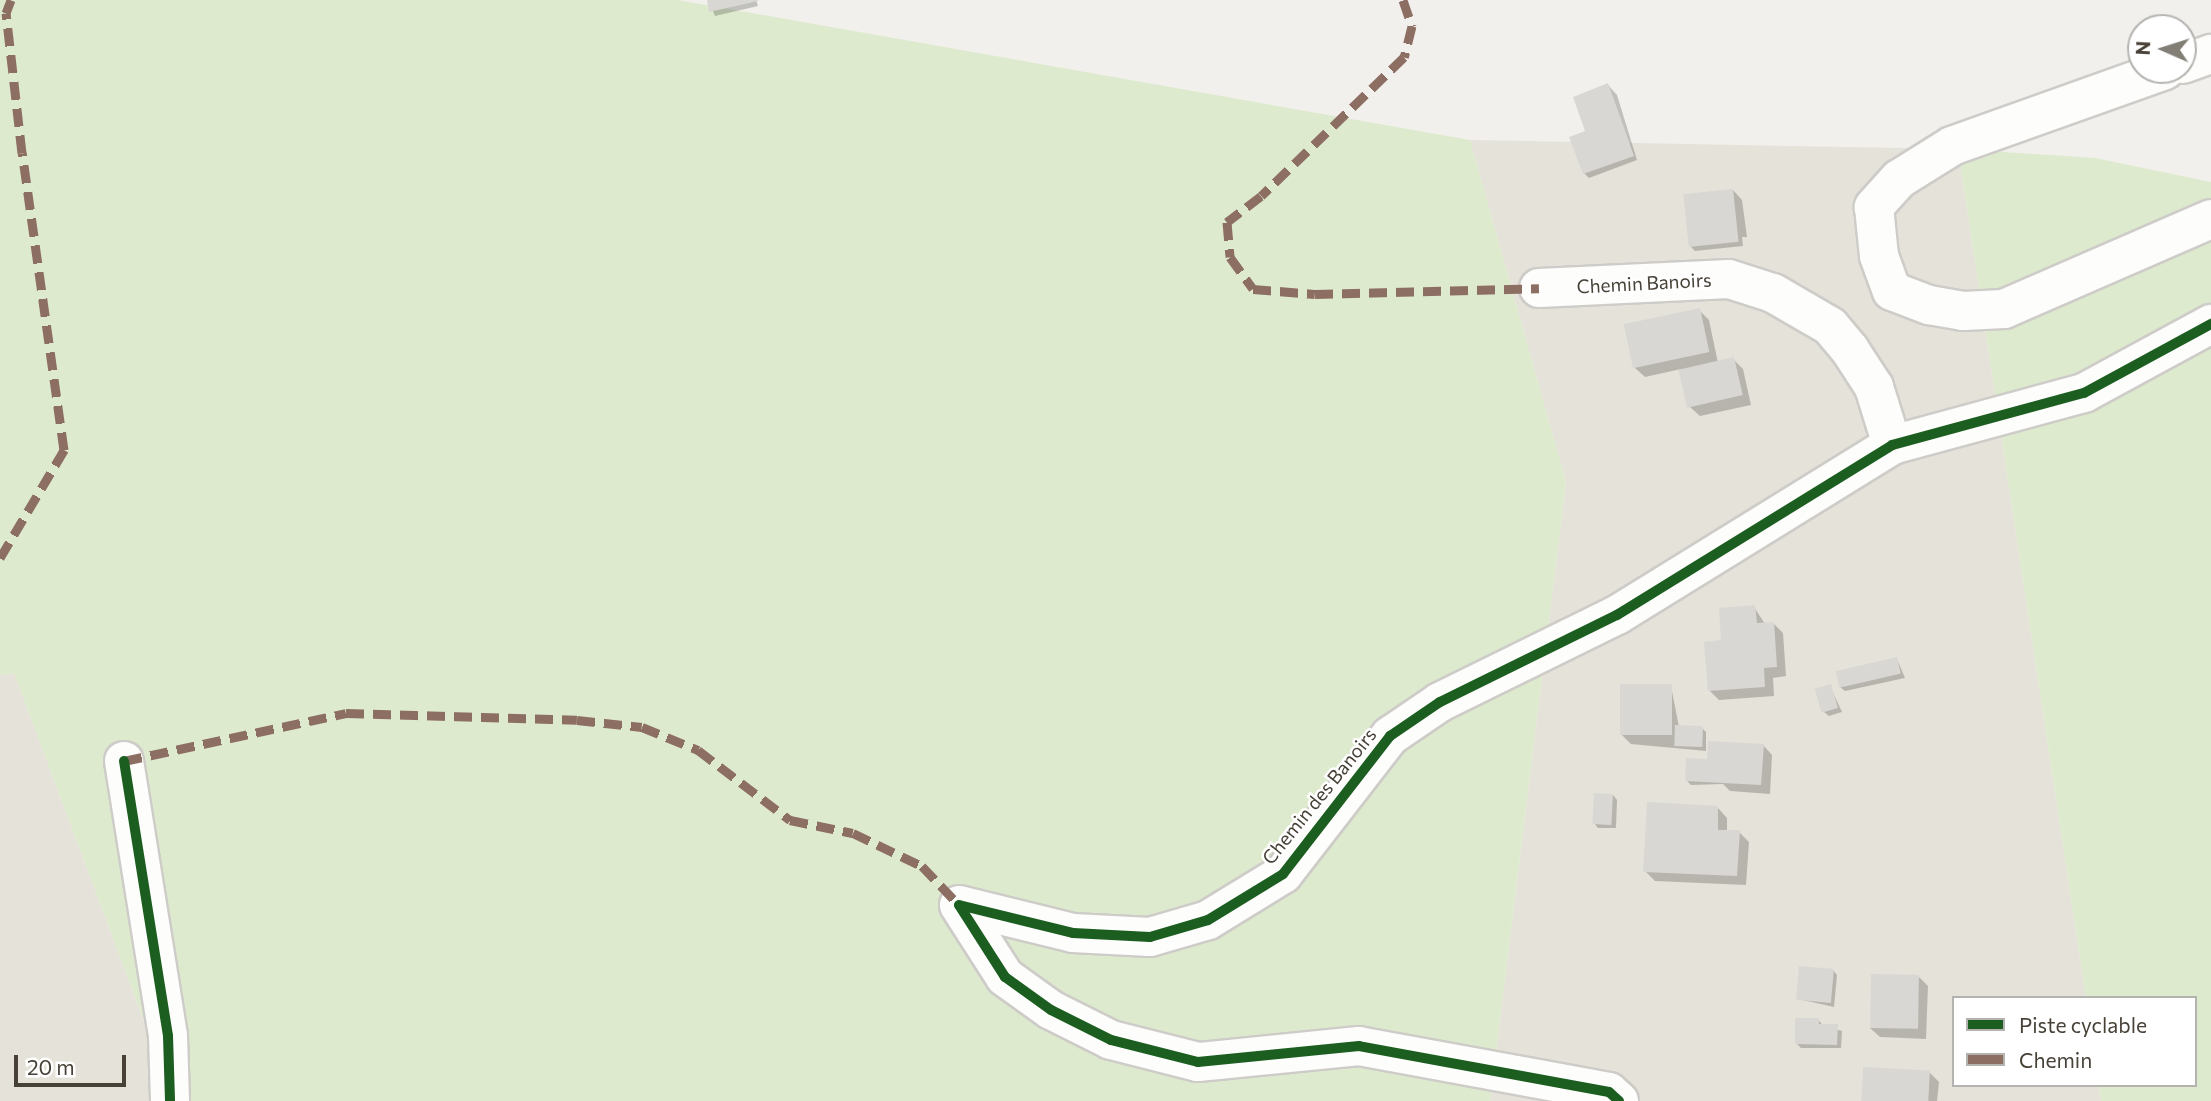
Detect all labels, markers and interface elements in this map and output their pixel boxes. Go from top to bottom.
north arrow [2127,14,2197,84]
text: N [2131,40,2154,56]
street label: Chemin Banoirs [1576,268,1712,298]
street label: Chemin des Banoirs [1257,723,1381,869]
legend [1952,996,2197,1087]
text: Piste cyclable [2019,1012,2147,1037]
scale bar [18,1042,130,1086]
text: Chemin [2019,1047,2092,1072]
text: 20 m [27,1054,75,1079]

